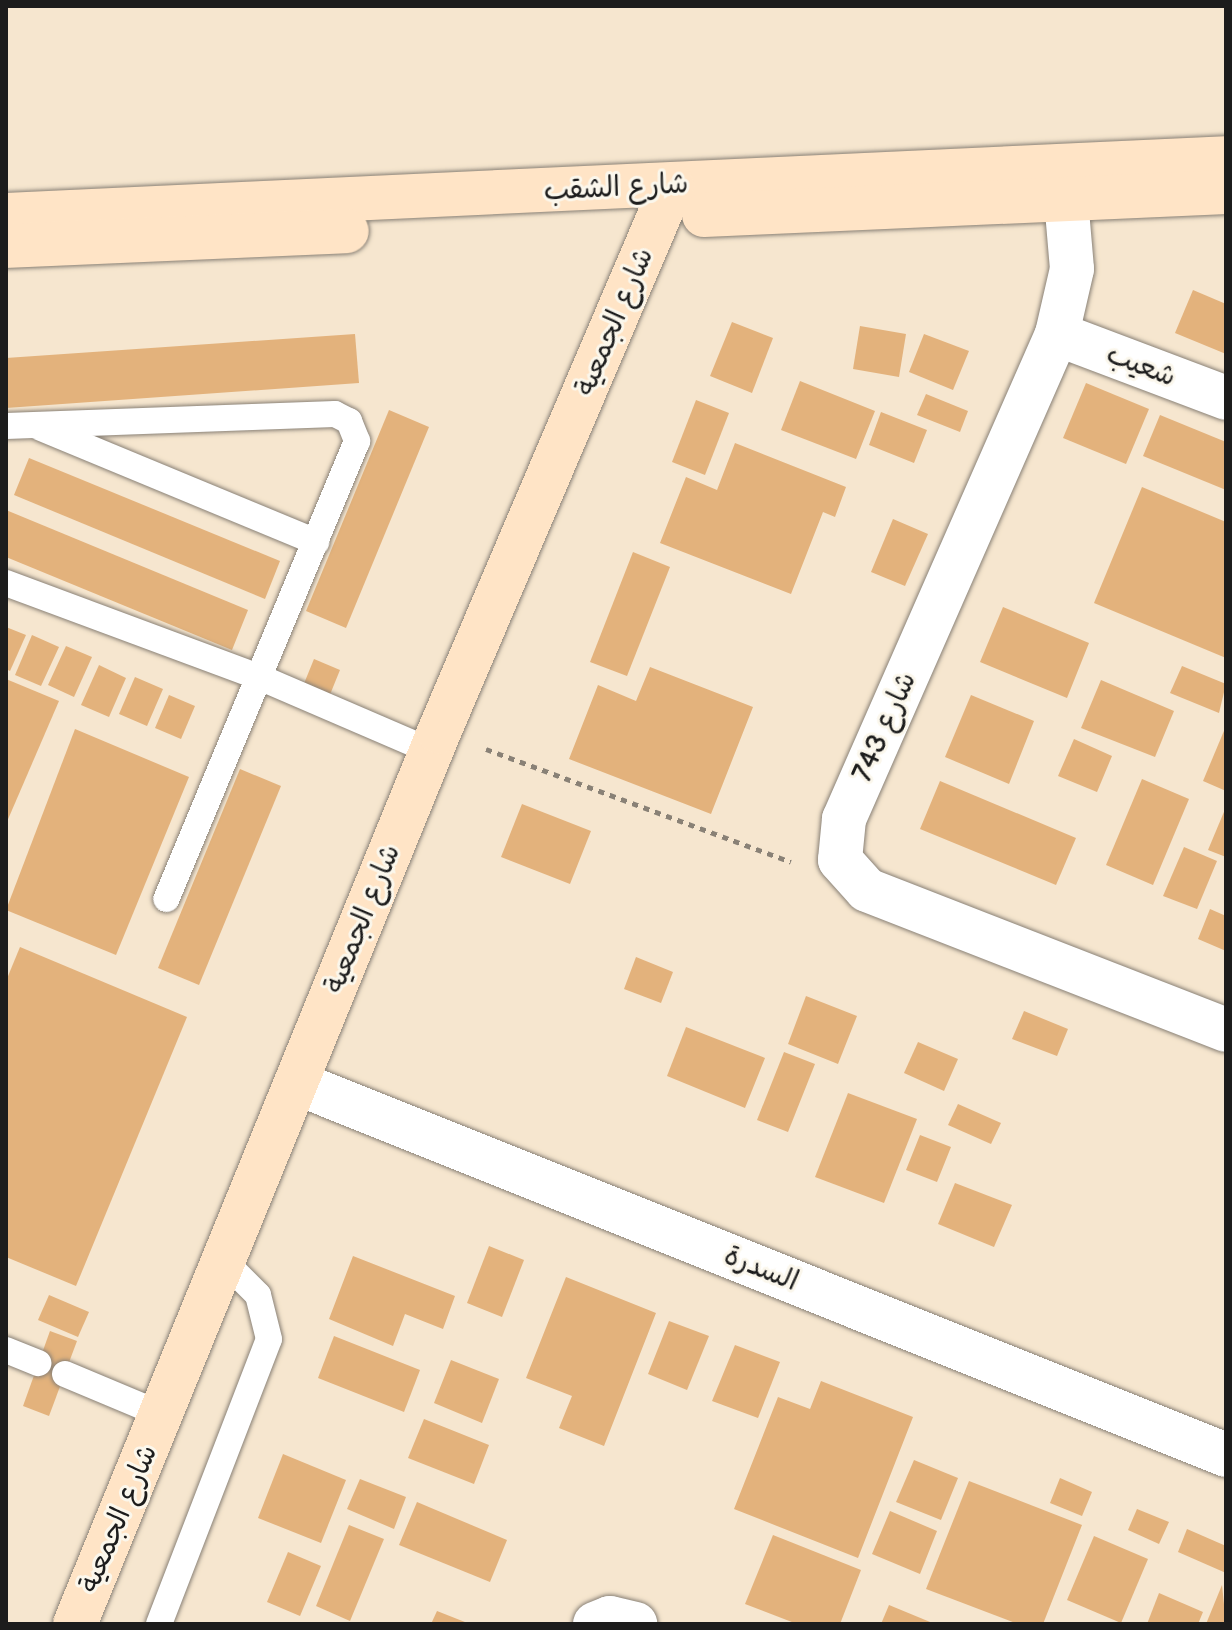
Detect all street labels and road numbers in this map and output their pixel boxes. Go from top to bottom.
street label: شارع الشقب [543,167,689,209]
street label: شارع الجمعية [569,243,661,401]
street label: شعيب [1102,338,1180,394]
street label: شارع 743 [846,667,924,787]
street label: شارع الجمعية [318,840,408,998]
street label: السدرة [719,1239,803,1299]
street label: شارع الجمعية [73,1440,165,1598]

